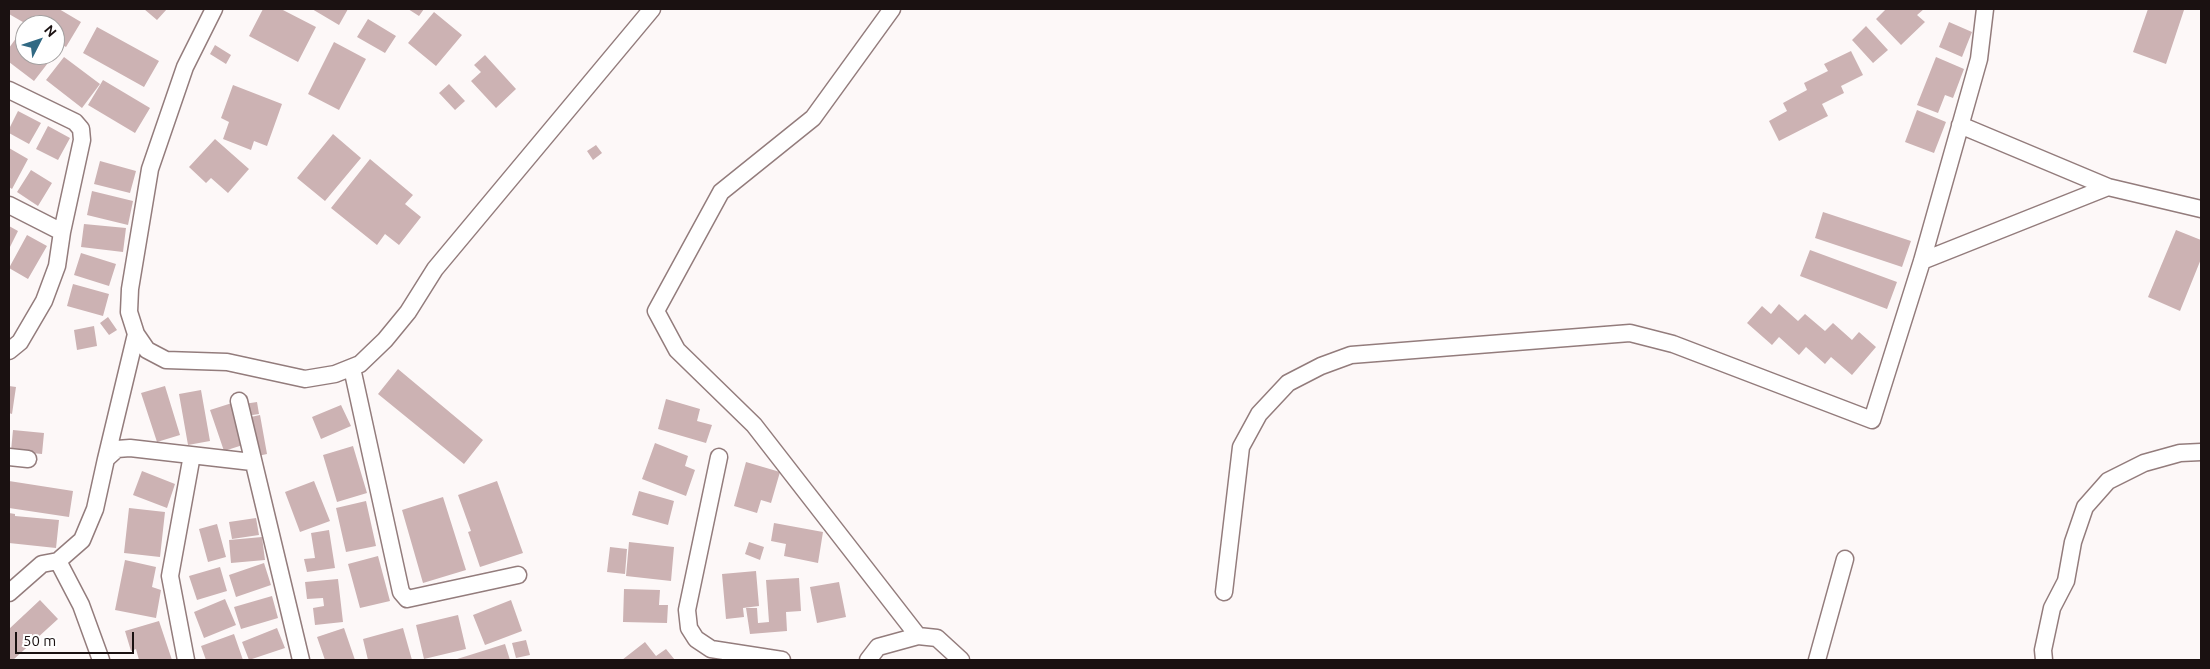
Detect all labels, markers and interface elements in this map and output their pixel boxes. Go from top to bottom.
north arrow [15,15,65,65]
text: N [41,22,60,40]
scale bar [18,622,136,654]
text: 50 m [23,632,56,649]

